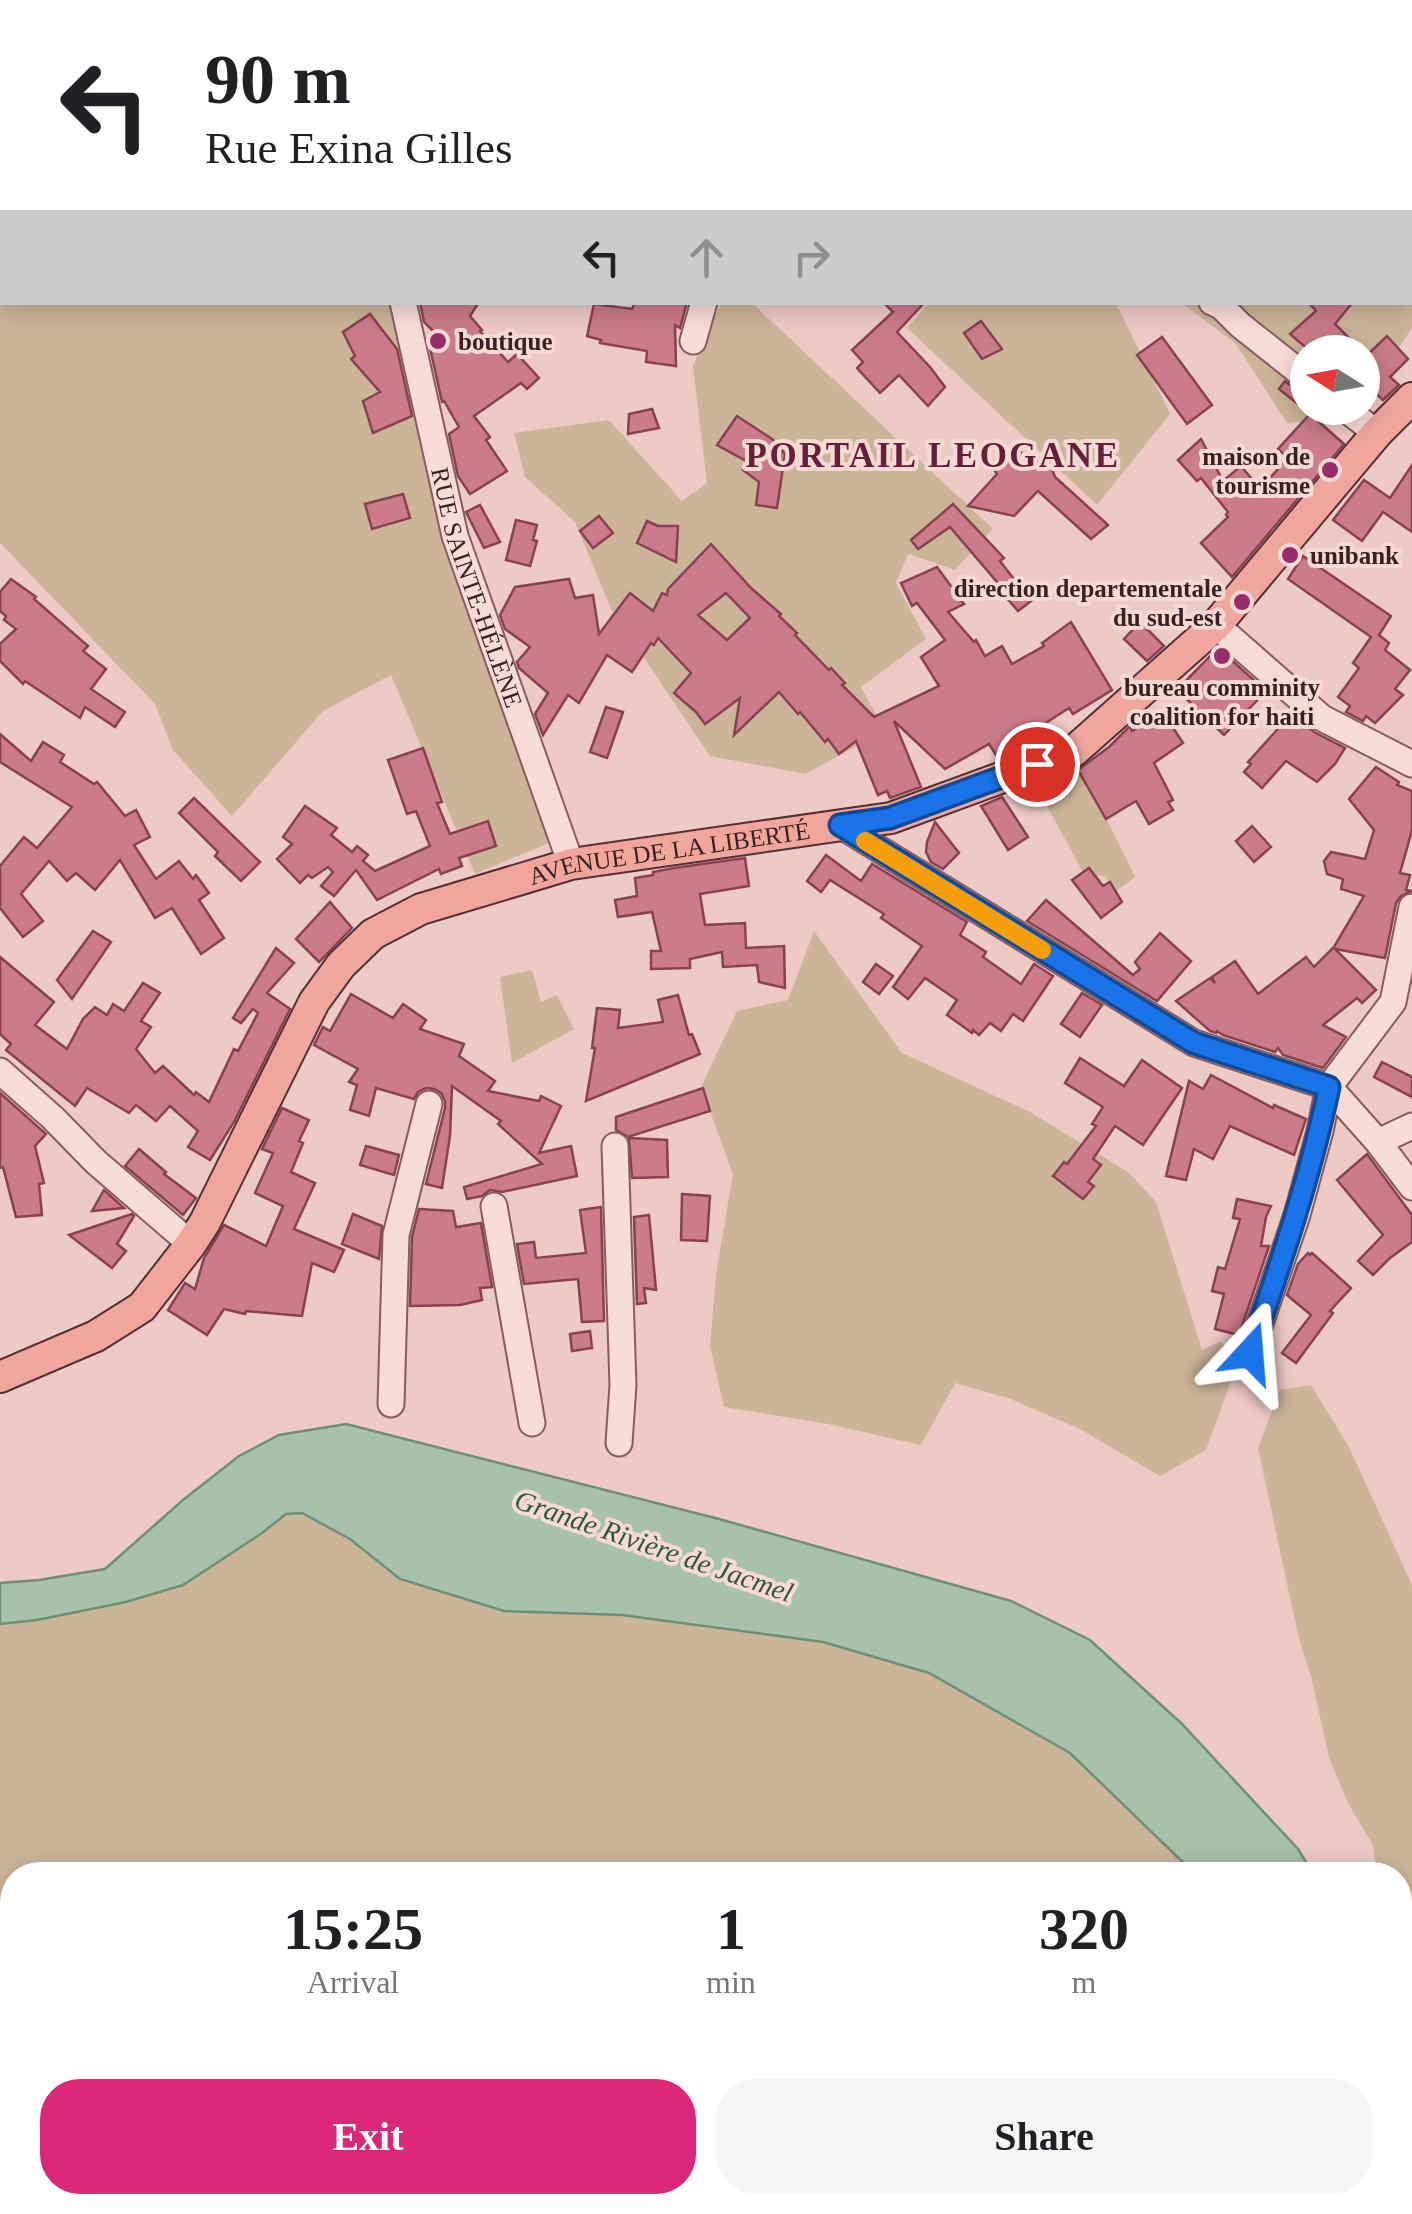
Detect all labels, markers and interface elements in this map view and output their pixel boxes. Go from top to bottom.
icon: left [40,40,170,170]
text: 90 m [205,41,351,118]
text: Rue Exina Gilles [205,123,512,173]
icon: left [574,230,629,285]
icon: ahead [679,230,734,285]
icon: right [784,230,839,285]
place label: boutique [458,328,552,355]
marker: boutique [427,330,449,352]
north arrow [1290,335,1380,425]
map controls [1290,335,1380,425]
district label: PORTAIL LEOGANE [746,436,1121,475]
place label: maison de tourisme [1202,443,1310,499]
marker: maison de tourisme [1319,459,1341,481]
street label: RUE SAINTE-HÉLÈNE [427,465,528,711]
place label: unibank [1310,542,1399,569]
marker: unibank [1279,544,1301,566]
place label: direction departementale du sud-est [954,575,1223,631]
marker: direction departementale du sud-est [1231,591,1253,613]
marker: bureau comminity coalition for haiti [1211,645,1233,667]
place label: bureau comminity coalition for haiti [1124,674,1321,730]
pin [995,722,1080,807]
icon: arrive [1010,737,1065,792]
street label: AVENUE DE LA LIBERTÉ [525,816,812,890]
position arrow [1198,1301,1302,1405]
water label: Grande Rivière de Jacmel [511,1484,797,1608]
text: 15:25 [283,1896,423,1962]
text: 1 [716,1896,746,1962]
text: 320 [1039,1896,1129,1962]
text: Arrival [307,1964,399,2000]
text: min [706,1964,756,2000]
text: m [1071,1964,1096,2000]
button: Exit [40,2079,696,2194]
button: Share [716,2079,1372,2194]

